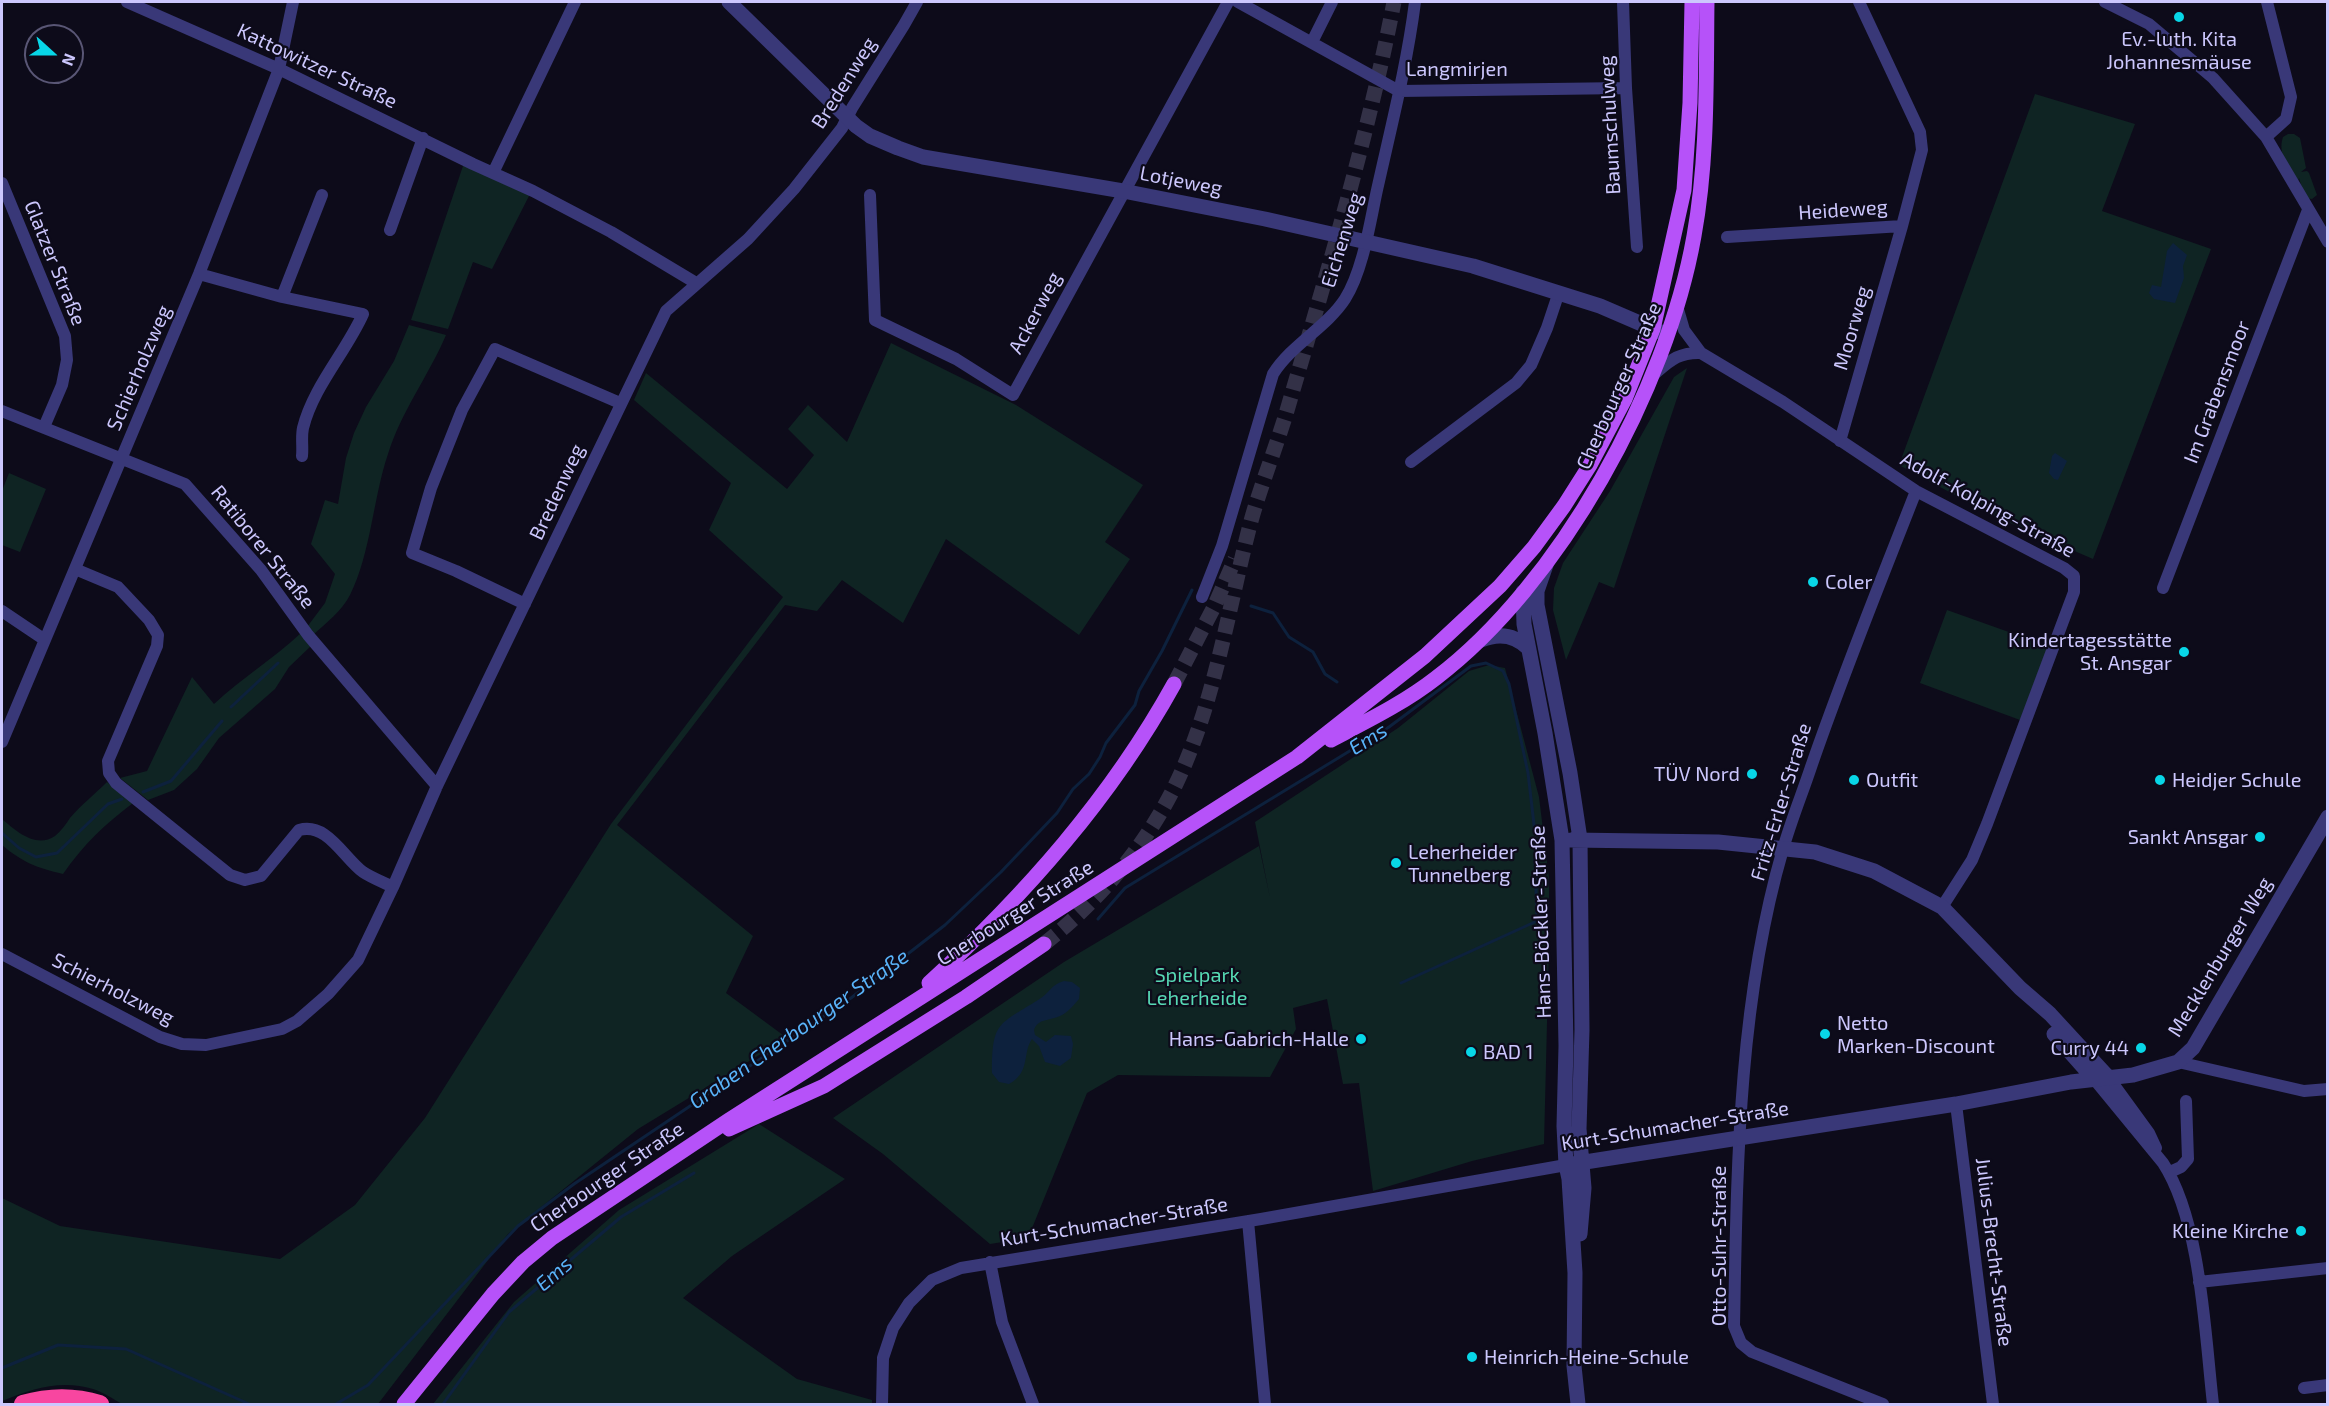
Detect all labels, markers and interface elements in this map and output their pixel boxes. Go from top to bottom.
marker: Ev.-luth. Kita Johannesmäuse [2172,10,2186,24]
street label: Kattowitzer Straße [233,18,401,114]
north arrow [24,24,84,84]
place label: Ev.-luth. Kita Johannesmäuse [2106,27,2252,74]
street label: Bredenweg [807,33,881,133]
text: N [58,51,80,69]
street label: Baumschulweg [1594,55,1626,195]
street label: Langmirjen [1406,57,1508,81]
street label: Lotjeweg [1138,161,1224,201]
street label: Eichenweg [1316,190,1368,290]
street label: Heideweg [1797,195,1889,225]
street label: Glatzer Straße [19,197,91,329]
street label: Ackerweg [1003,268,1067,358]
street label: Moorweg [1829,283,1875,373]
street label: Cherbourger Straße [1571,299,1667,473]
street label: Schierholzweg [102,302,176,434]
street label: Im Grabensmoor [2179,317,2255,467]
street label: Bredenweg [524,440,590,544]
street label: Adolf-Kolping-Straße [1896,447,2080,563]
street label: Ratiborer Straße [206,481,320,613]
place label: Coler [1825,570,1872,594]
marker: Coler [1806,575,1820,589]
place label: Kindertagesstätte St. Ansgar [2008,628,2172,675]
marker: Kindertagesstätte St. Ansgar [2177,645,2191,659]
water label: Ems [1344,718,1392,760]
street label: Fritz-Erler-Straße [1746,720,1816,884]
place label: TÜV Nord [1654,762,1740,786]
marker: TÜV Nord [1745,767,1759,781]
place label: Outfit [1866,768,1918,792]
place label: Heidjer Schule [2172,768,2301,792]
marker: Outfit [1847,773,1861,787]
marker: Heidjer Schule [2153,773,2167,787]
street label: Hans-Böckler-Straße [1526,825,1556,1019]
place label: Sankt Ansgar [2128,825,2248,849]
marker: Sankt Ansgar [2253,830,2267,844]
place label: Leherheider Tunnelberg [1408,840,1517,887]
street label: Cherbourger Straße [932,855,1098,971]
marker: Leherheider Tunnelberg [1389,856,1403,870]
street label: Mecklenburger Weg [2163,873,2277,1041]
water label: Graben Cherbourger Straße [684,943,914,1115]
street label: Schierholzweg [48,948,178,1030]
park label: Spielpark Leherheide [1147,963,1247,1010]
place label: Netto Marken-Discount [1837,1011,1995,1058]
place label: Hans-Gabrich-Halle [1169,1027,1349,1051]
marker: Netto Marken-Discount [1818,1027,1832,1041]
marker: Hans-Gabrich-Halle [1354,1032,1368,1046]
place label: Curry 44 [2051,1036,2129,1060]
place label: BAD 1 [1483,1040,1534,1064]
marker: Curry 44 [2134,1041,2148,1055]
marker: BAD 1 [1464,1045,1478,1059]
street label: Kurt-Schumacher-Straße [1560,1096,1790,1156]
street label: Cherbourger Straße [526,1117,688,1237]
street label: Julius-Brecht-Straße [1970,1156,2018,1348]
street label: Otto-Suhr-Straße [1707,1166,1731,1326]
street label: Kurt-Schumacher-Straße [999,1192,1229,1252]
place label: Kleine Kirche [2172,1219,2289,1243]
marker: Kleine Kirche [2294,1224,2308,1238]
water label: Ems [530,1251,578,1297]
place label: Heinrich-Heine-Schule [1484,1345,1689,1369]
marker: Heinrich-Heine-Schule [1465,1350,1479,1364]

